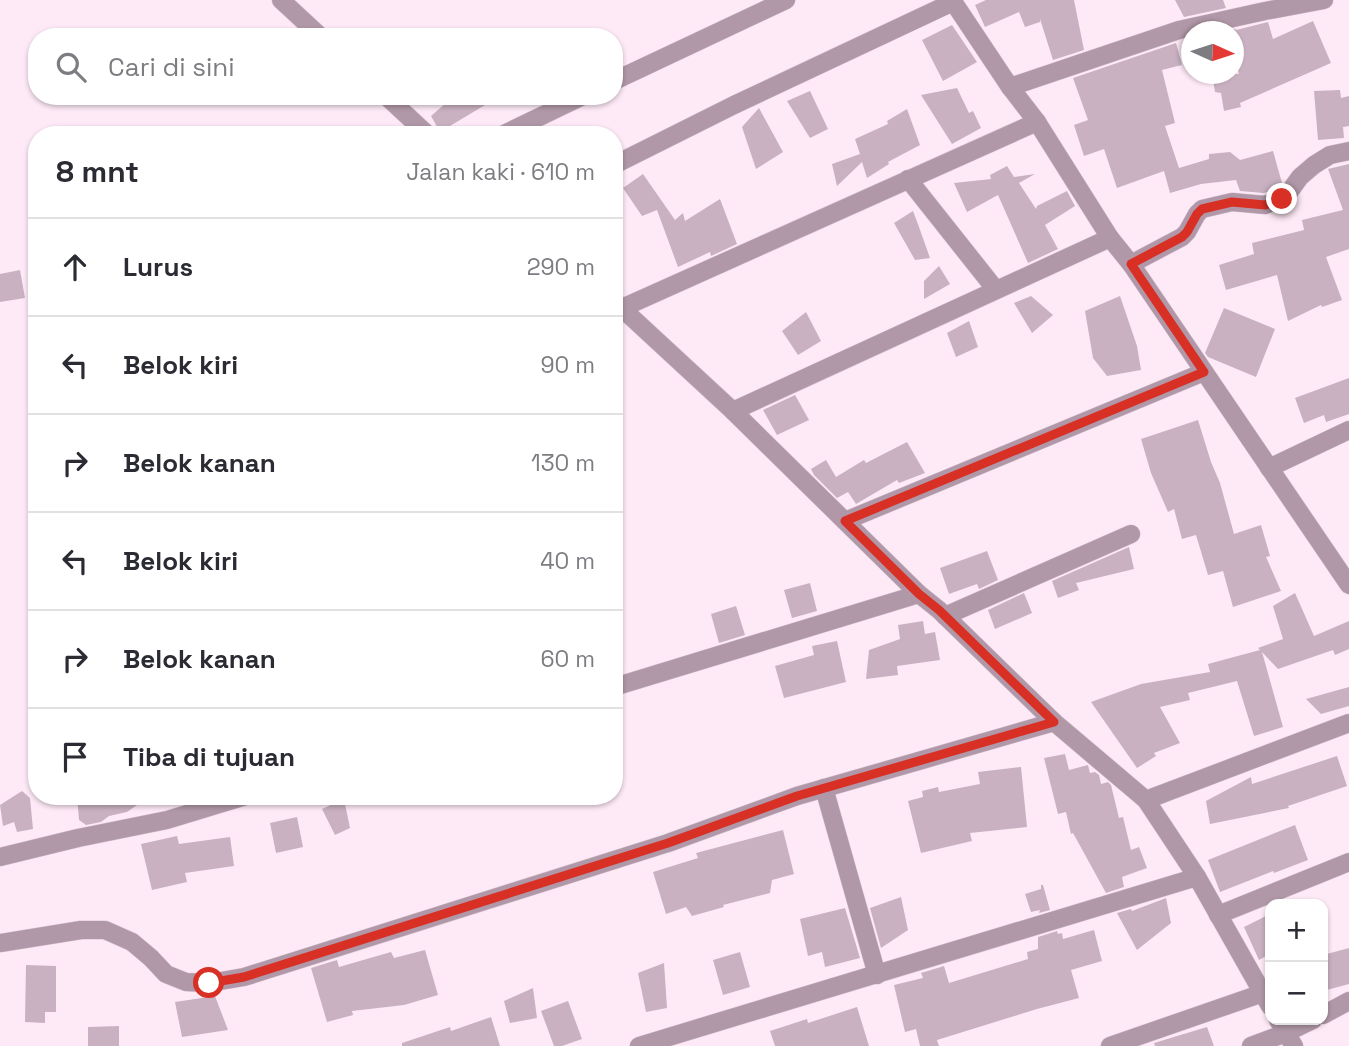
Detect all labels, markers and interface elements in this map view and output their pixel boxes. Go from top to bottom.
north arrow [1181,21,1244,84]
search box [28,28,623,105]
icon: search [52,48,90,86]
text: Cari di sini [108,50,235,84]
text: 8 mnt [56,152,139,191]
text: Jalan kaki · 610 m [406,157,595,187]
route end [1266,183,1297,214]
icon: ahead [56,248,94,286]
text: Lurus [123,250,193,284]
text: 290 m [527,252,595,282]
icon: left [56,346,94,384]
text: Belok kiri [123,348,238,382]
text: 90 m [540,350,595,380]
icon: right [56,444,94,482]
text: Belok kanan [123,446,276,480]
text: 130 m [531,448,595,478]
icon: left [56,542,94,580]
text: Belok kiri [123,544,238,578]
text: 40 m [540,546,595,576]
icon: right [56,640,94,678]
text: Belok kanan [123,642,276,676]
text: 60 m [540,644,595,674]
icon: arrive [56,738,94,776]
text: Tiba di tujuan [123,740,295,774]
map controls [1265,899,1328,1025]
button: + [1265,899,1328,962]
button: − [1265,962,1328,1025]
route start [193,967,224,998]

